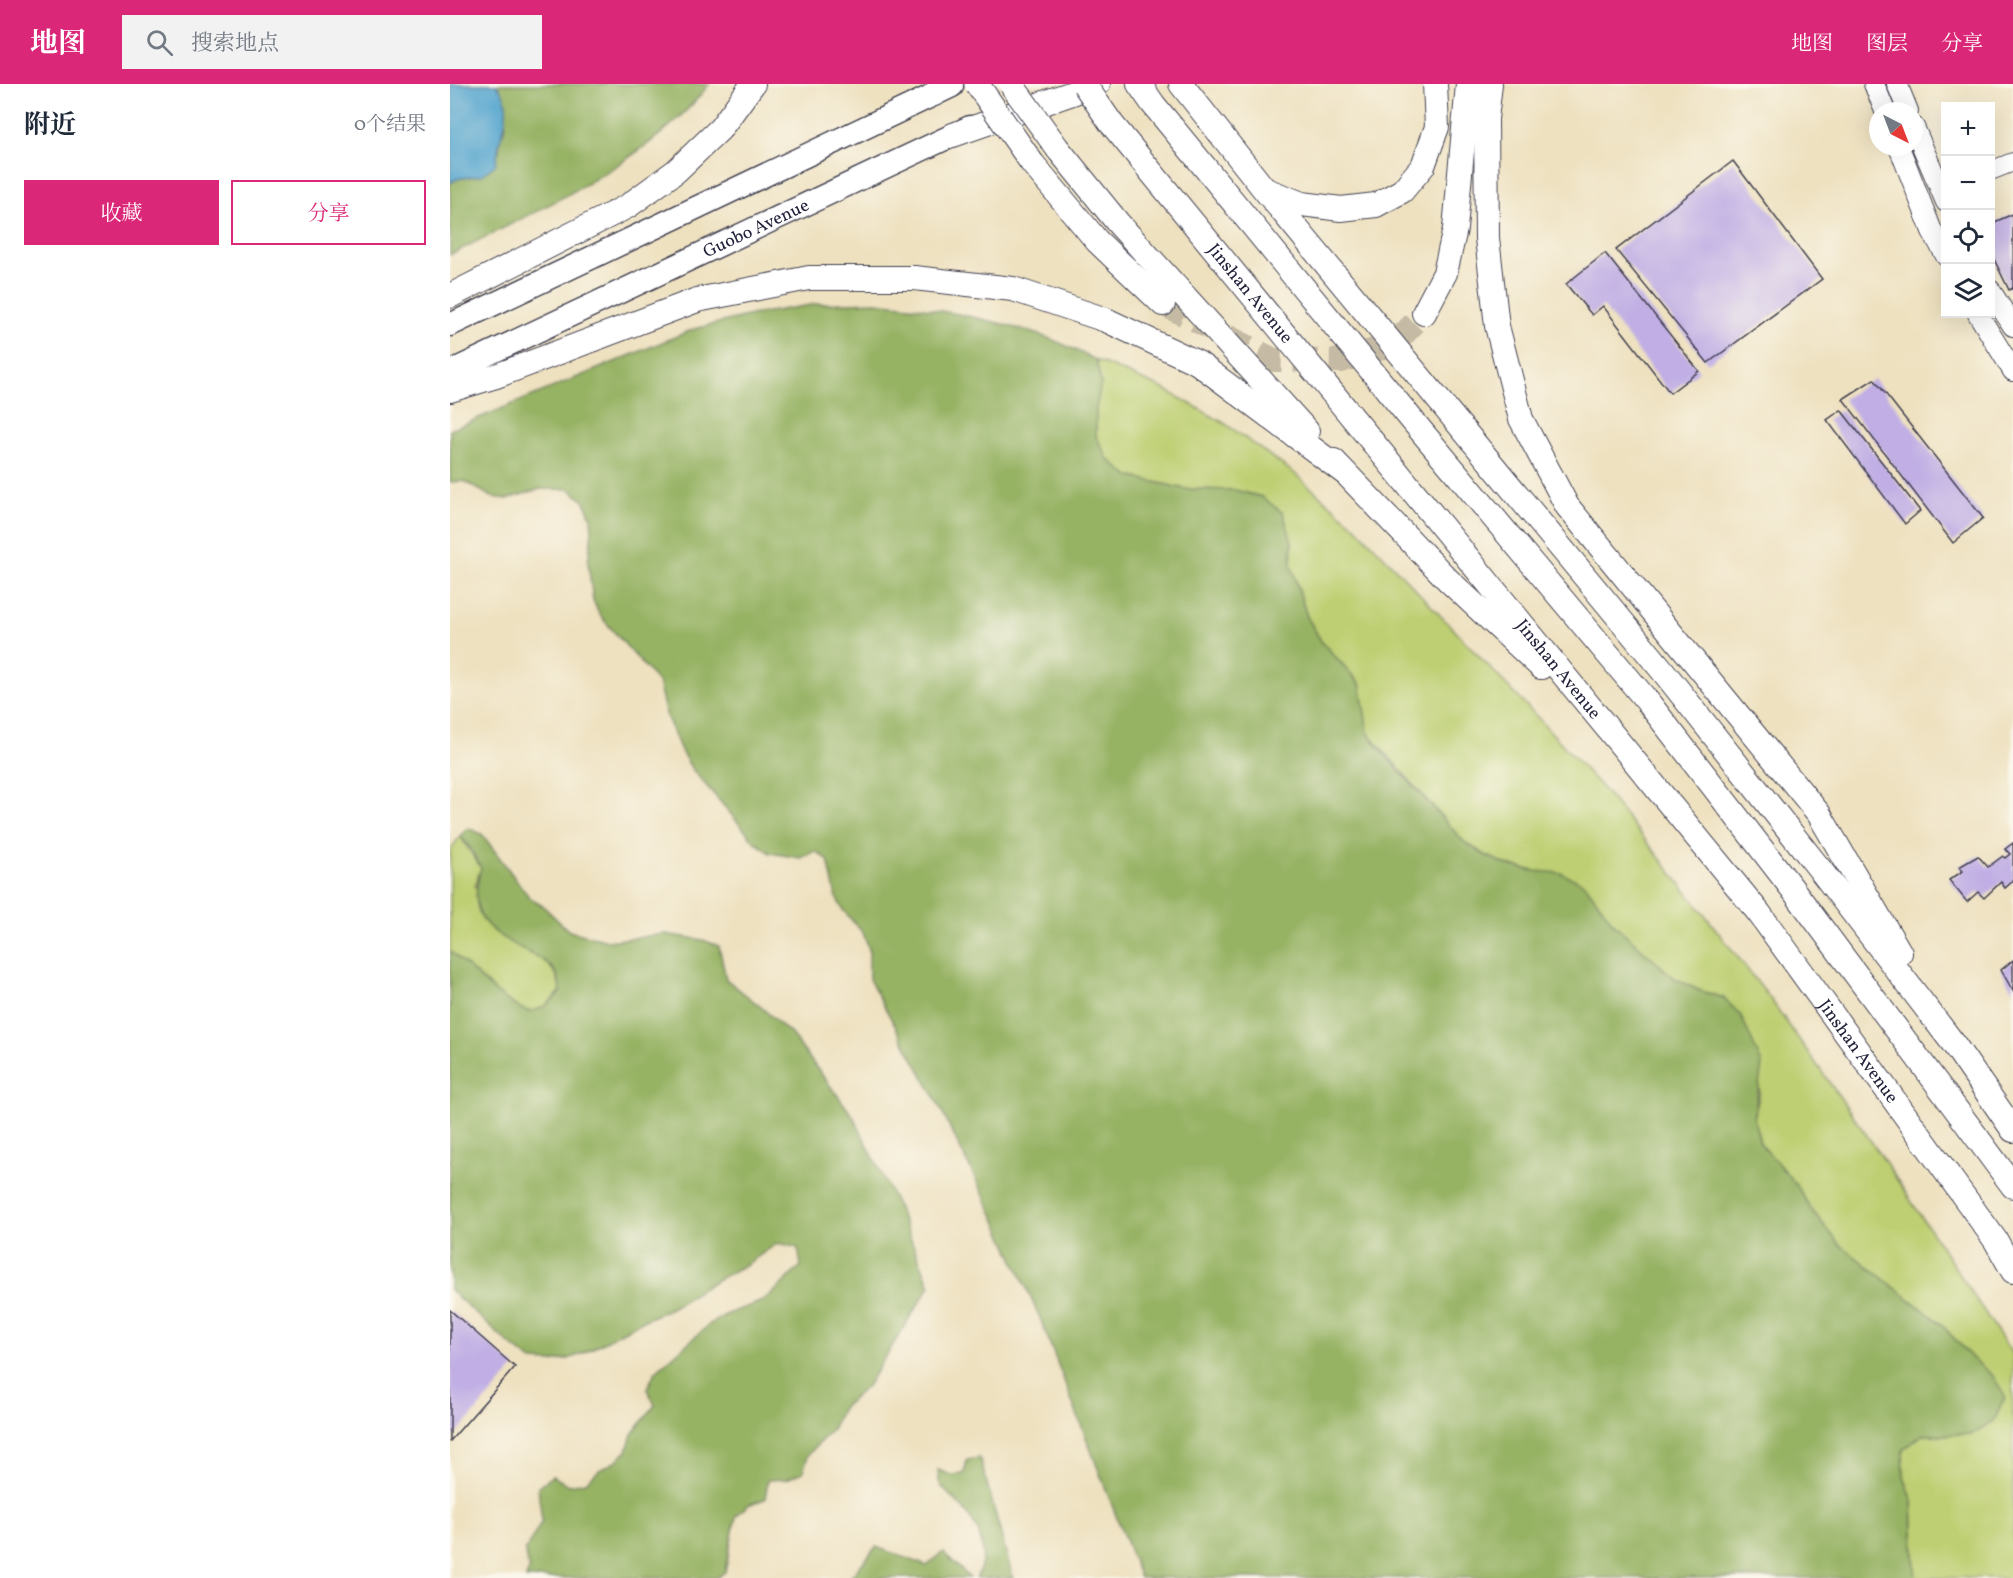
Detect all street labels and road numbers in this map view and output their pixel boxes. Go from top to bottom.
street label: Guobo Avenue [699,194,814,265]
street label: Jinshan Avenue [1201,239,1298,349]
street label: Jinshan Avenue [1509,614,1606,725]
street label: Jinshan Avenue [1811,995,1904,1109]

